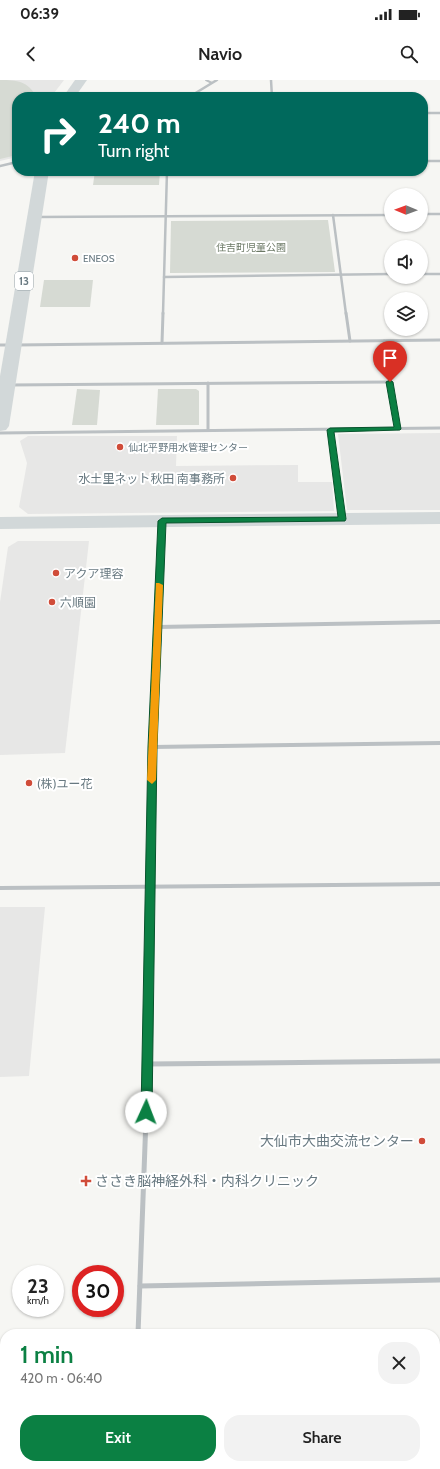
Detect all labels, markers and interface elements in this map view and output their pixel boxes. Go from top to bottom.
text: 06:39 [20,5,59,23]
icon: back [20,43,42,65]
text: Navio [198,43,242,65]
icon: search [398,43,420,65]
text: 240 m [98,106,181,140]
icon: right [32,108,84,160]
text: Turn right [98,140,169,162]
north arrow [384,188,428,232]
map controls [384,188,428,336]
button: sound [384,240,428,284]
park label: 住吉町児童公園 [216,241,286,254]
place label: ENEOS [83,252,115,265]
marker: ENEOS [70,253,80,263]
road number: 13 [15,272,33,290]
button: layers [384,292,428,336]
pin [373,341,407,382]
icon: arrive [379,347,401,369]
place label: 仙北平野用水管理センター [128,441,248,454]
marker: 仙北平野用水管理センター [115,442,125,452]
place label: 水土里ネット秋田 南事務所 [78,471,225,486]
marker: 水土里ネット秋田 南事務所 [228,473,238,483]
place label: アクア理容 [64,566,123,581]
marker: アクア理容 [51,568,61,578]
place label: 六順園 [60,595,96,610]
marker: 六順園 [47,597,57,607]
place label: (株)ユー花 [37,776,93,791]
marker: (株)ユー花 [24,778,34,788]
position arrow [125,1091,167,1133]
place label: 大仙市大曲交流センター [260,1132,414,1150]
marker: 大仙市大曲交流センター [417,1136,427,1146]
place label: ささき脳神経外科・内科クリニック [95,1172,319,1190]
marker: ささき脳神経外科・内科クリニック [80,1175,92,1187]
speed limit sign: 30 [72,1265,124,1317]
text: 23 [27,1274,49,1298]
text: km/h [27,1294,49,1307]
text: 1 min [20,1340,74,1369]
button: close [378,1342,420,1384]
text: 420 m · 06:40 [20,1370,102,1386]
button: Exit [20,1415,216,1461]
button: Share [224,1415,420,1461]

